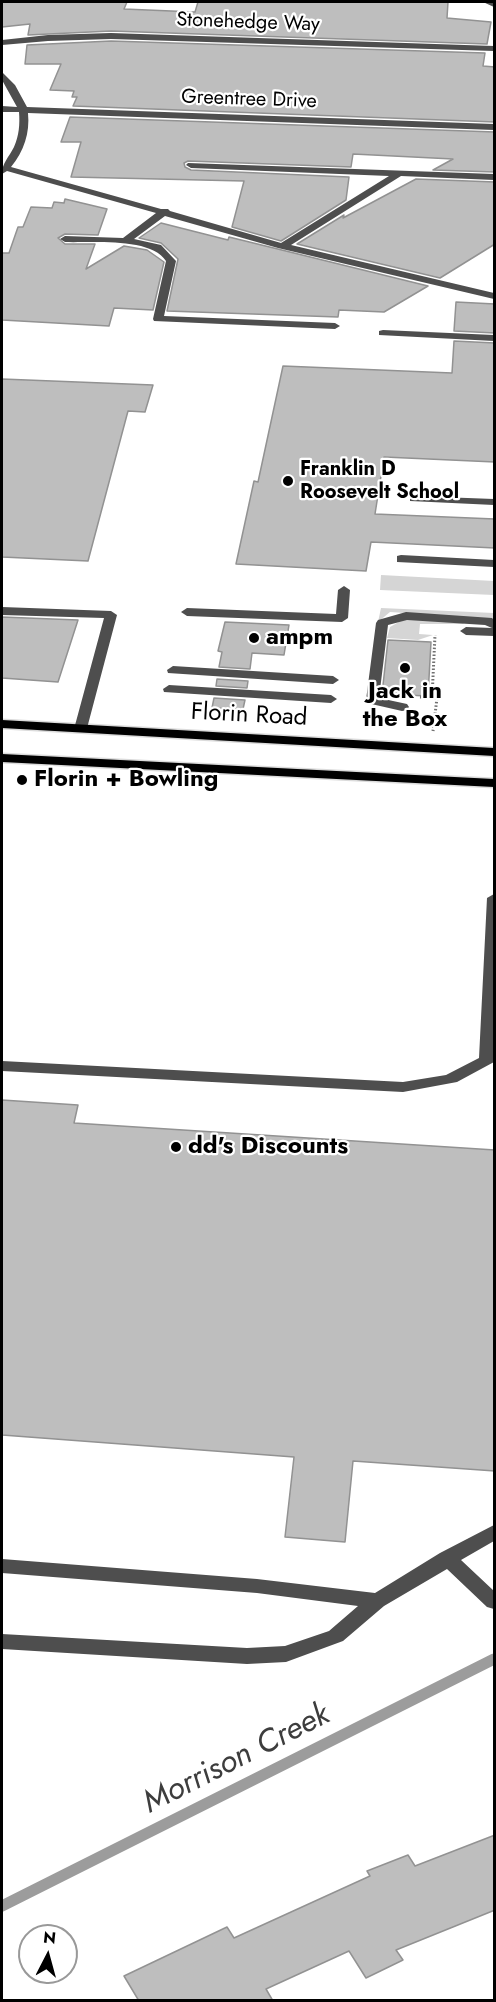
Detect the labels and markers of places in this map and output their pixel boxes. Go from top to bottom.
place label: Franklin D Roosevelt School [300,458,459,505]
marker: Franklin D Roosevelt School [281,474,295,488]
place label: ampm [266,624,333,652]
marker: ampm [247,631,261,645]
marker: Jack in the Box [398,661,412,675]
place label: Jack in the Box [363,678,447,734]
place label: Florin + Bowling [34,766,218,794]
marker: Florin + Bowling [15,773,29,787]
place label: dd's Discounts [188,1133,348,1161]
marker: dd's Discounts [169,1140,183,1154]

